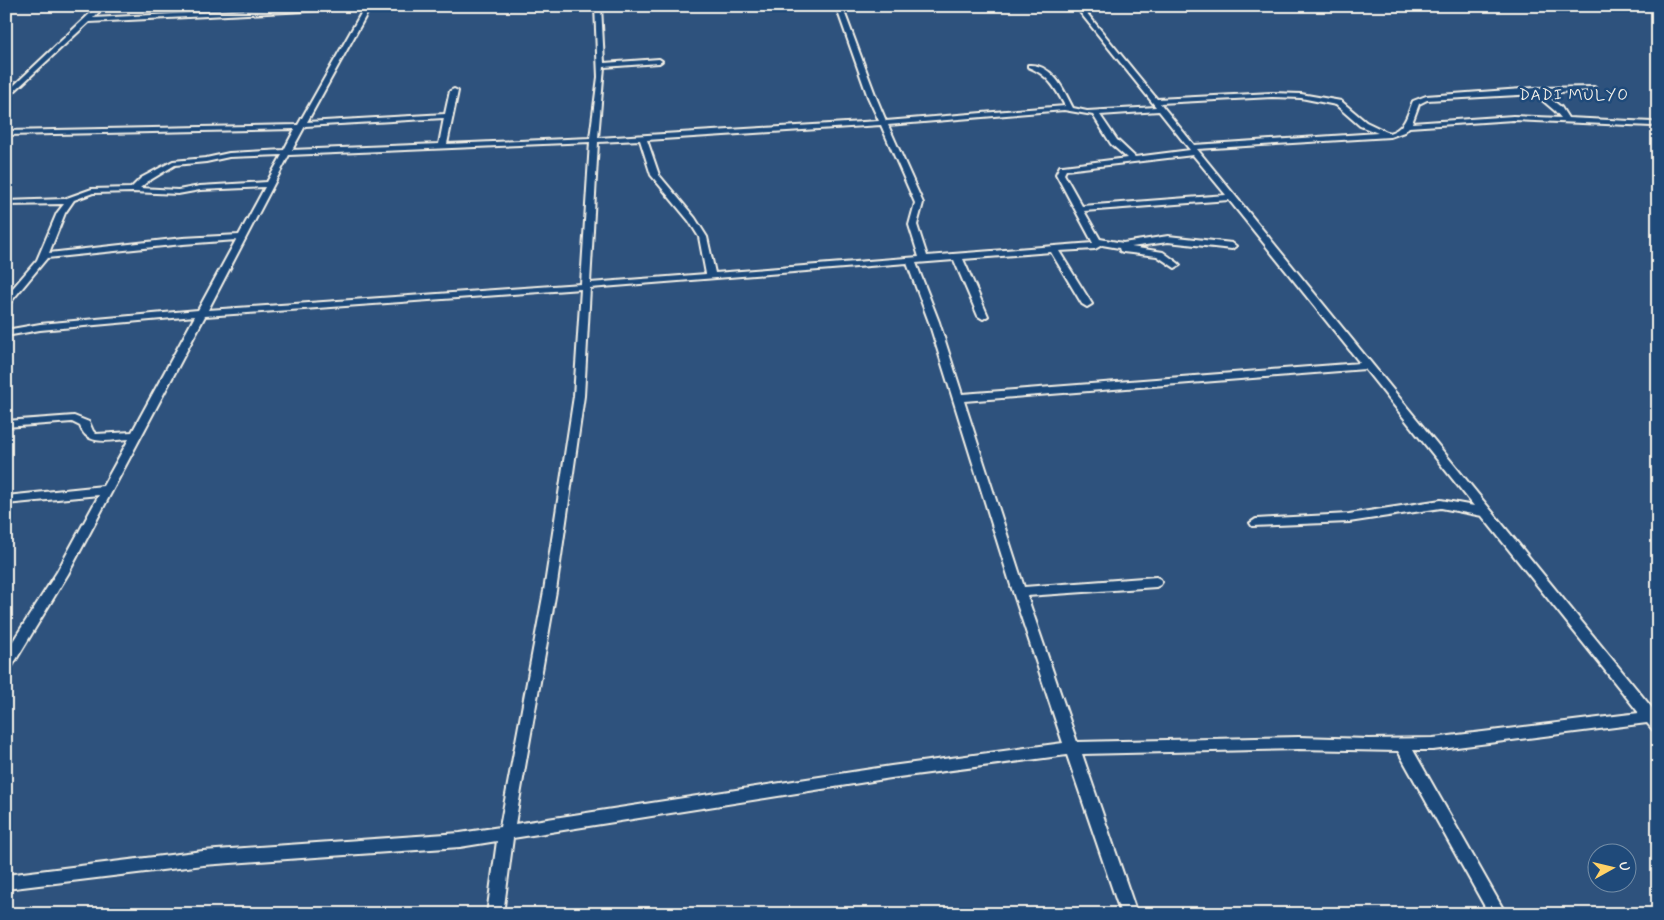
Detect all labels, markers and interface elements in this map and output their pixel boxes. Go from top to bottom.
district label: DADI MULYO [1519,85,1629,106]
north arrow [1586,842,1636,892]
text: U [1614,861,1633,872]

